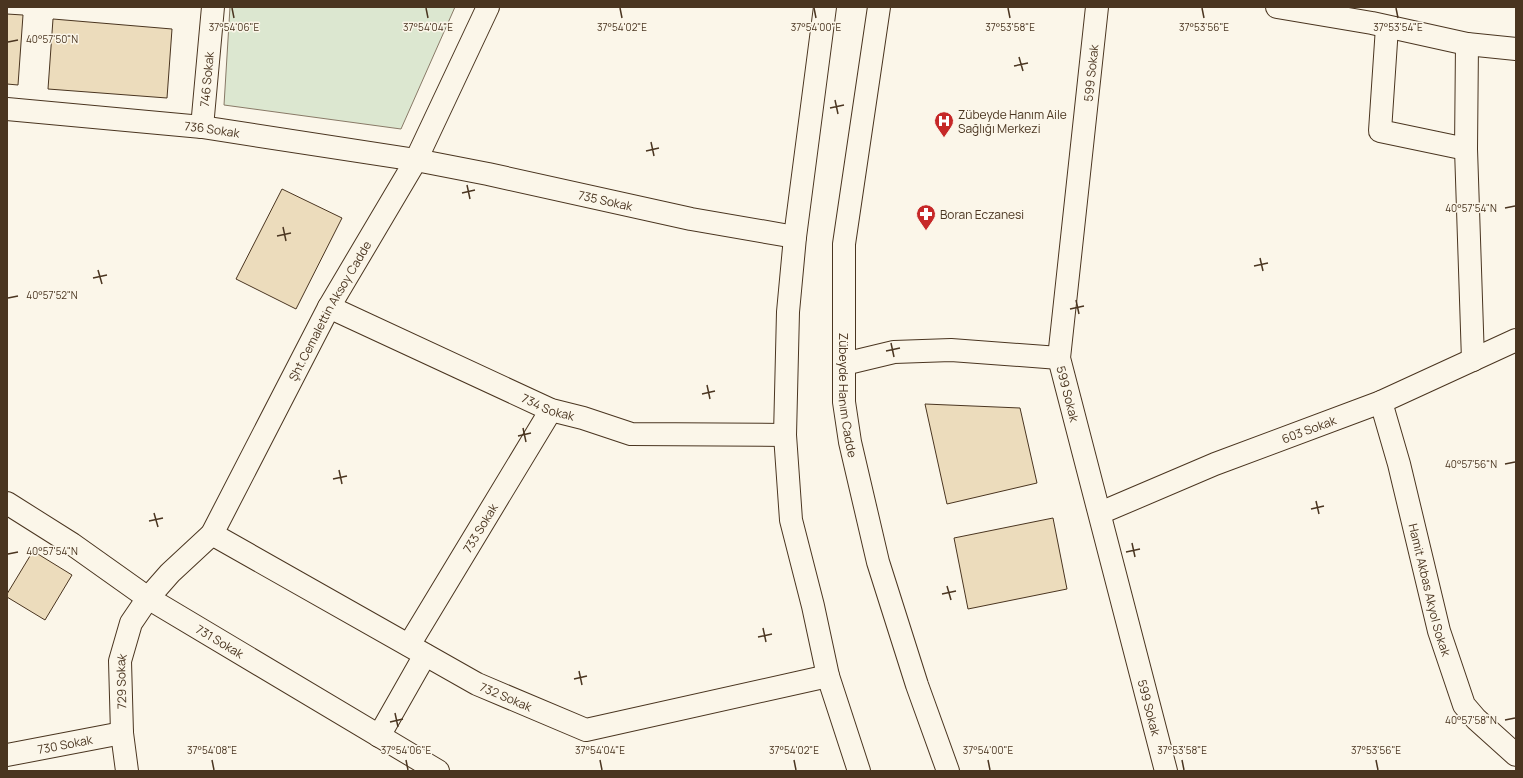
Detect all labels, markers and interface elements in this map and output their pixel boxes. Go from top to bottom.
text: 37°54'06"E [209,20,260,34]
text: 37°54'04"E [403,20,453,34]
text: 37°54'02"E [597,20,647,34]
text: 37°54'00"E [791,20,841,34]
text: 37°53'58"E [985,20,1035,34]
text: 37°53'56"E [1179,20,1229,34]
text: 37°53'54"E [1373,20,1423,34]
text: 40°57'50"N [26,32,78,46]
street label: 599 Sokak [1080,43,1103,102]
street label: 746 Sokak [195,50,217,108]
place label: Zübeyde Hanım Aile Sağlığı Merkezi [958,106,1067,137]
hospital icon: Zübeyde Hanım Aile Sağlığı Merkezi [933,110,955,138]
street label: 736 Sokak [184,117,242,141]
street label: 735 Sokak [577,186,635,215]
text: 40°57'54"N [1445,201,1497,215]
pharmacy icon: Boran Eczanesi [915,203,937,231]
place label: Boran Eczanesi [940,206,1024,223]
street label: Şht.Cemalettin Aksoy Cadde [284,237,375,384]
text: 40°57'52"N [26,288,78,302]
street label: Zübeyde Hanım Cadde [835,333,862,459]
street label: 599 Sokak [1053,364,1084,425]
street label: 734 Sokak [519,389,577,424]
street label: 603 Sokak [1279,411,1339,447]
text: 40°57'56"N [1445,457,1497,471]
street label: 733 Sokak [458,499,502,556]
street label: Hamit Akbas Akyol Sokak [1405,522,1456,659]
text: 40°57'54"N [26,544,78,558]
street label: 731 Sokak [193,620,248,662]
street label: 729 Sokak [111,650,131,709]
street label: 732 Sokak [477,678,536,715]
street label: 599 Sokak [1134,678,1165,738]
text: 40°57'58"N [1445,713,1497,727]
street label: 730 Sokak [36,730,95,757]
text: 37°54'08"E [187,743,237,757]
text: 37°54'06"E [381,743,432,757]
text: 37°54'04"E [575,743,625,757]
text: 37°54'02"E [769,743,819,757]
text: 37°54'00"E [963,743,1013,757]
text: 37°53'58"E [1157,743,1207,757]
text: 37°53'56"E [1351,743,1401,757]

